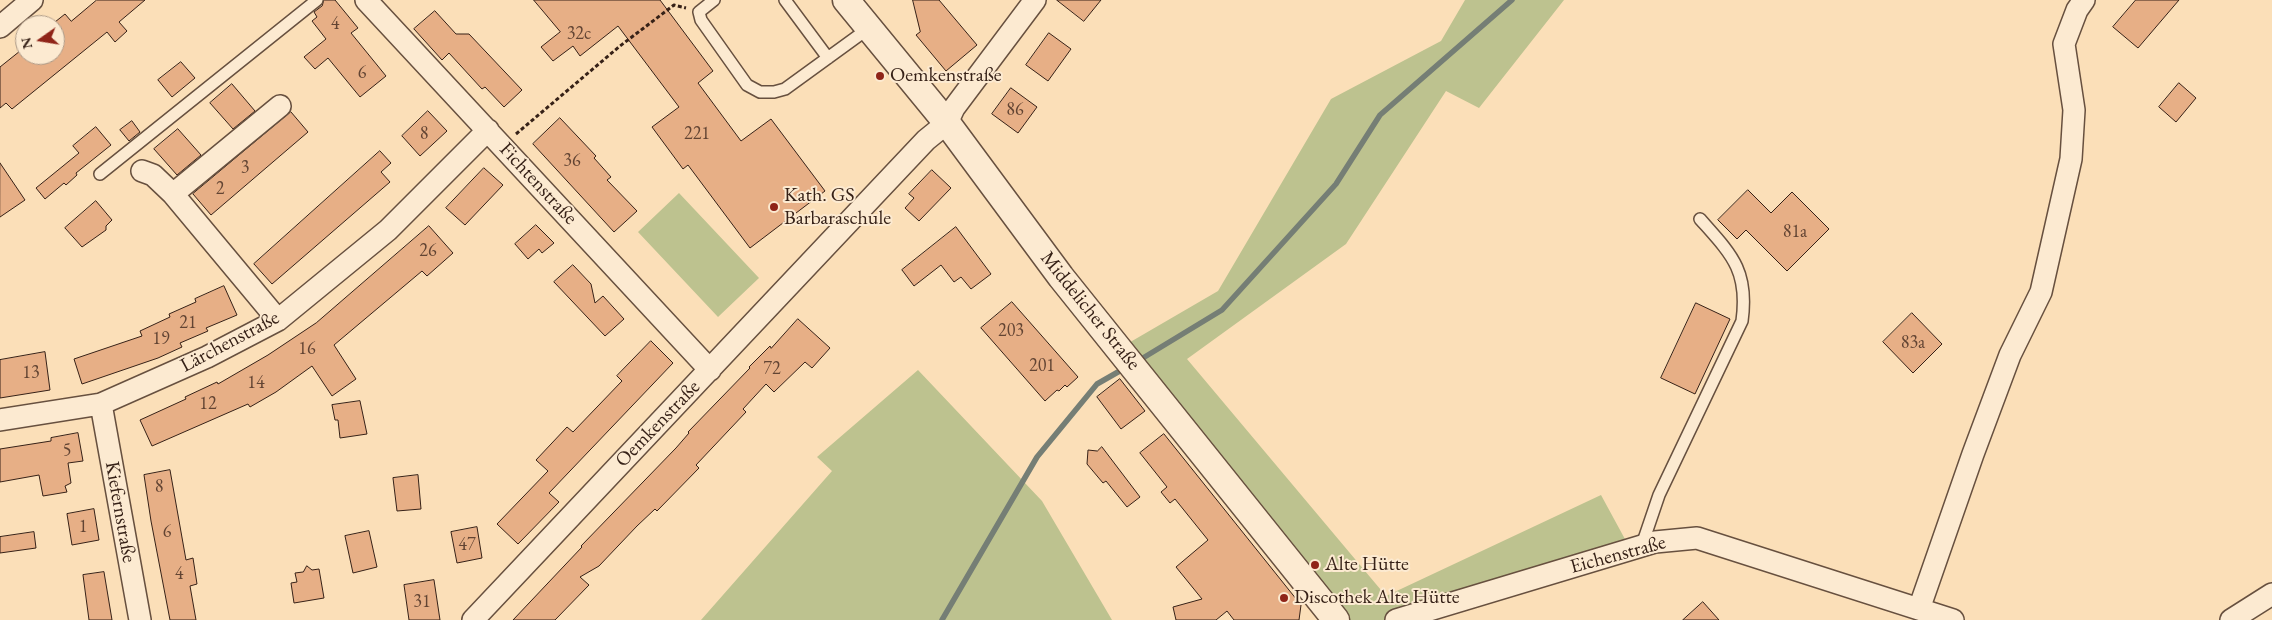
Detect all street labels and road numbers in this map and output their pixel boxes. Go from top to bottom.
street label: Fichtenstraße [494,138,582,230]
street label: Middelicher Straße [1035,247,1145,375]
street label: Lärchenstraße [177,306,283,378]
street label: Oemkenstraße [611,376,705,472]
street label: Kiefernstraße [99,459,141,565]
street label: Eichenstraße [1567,531,1669,579]

